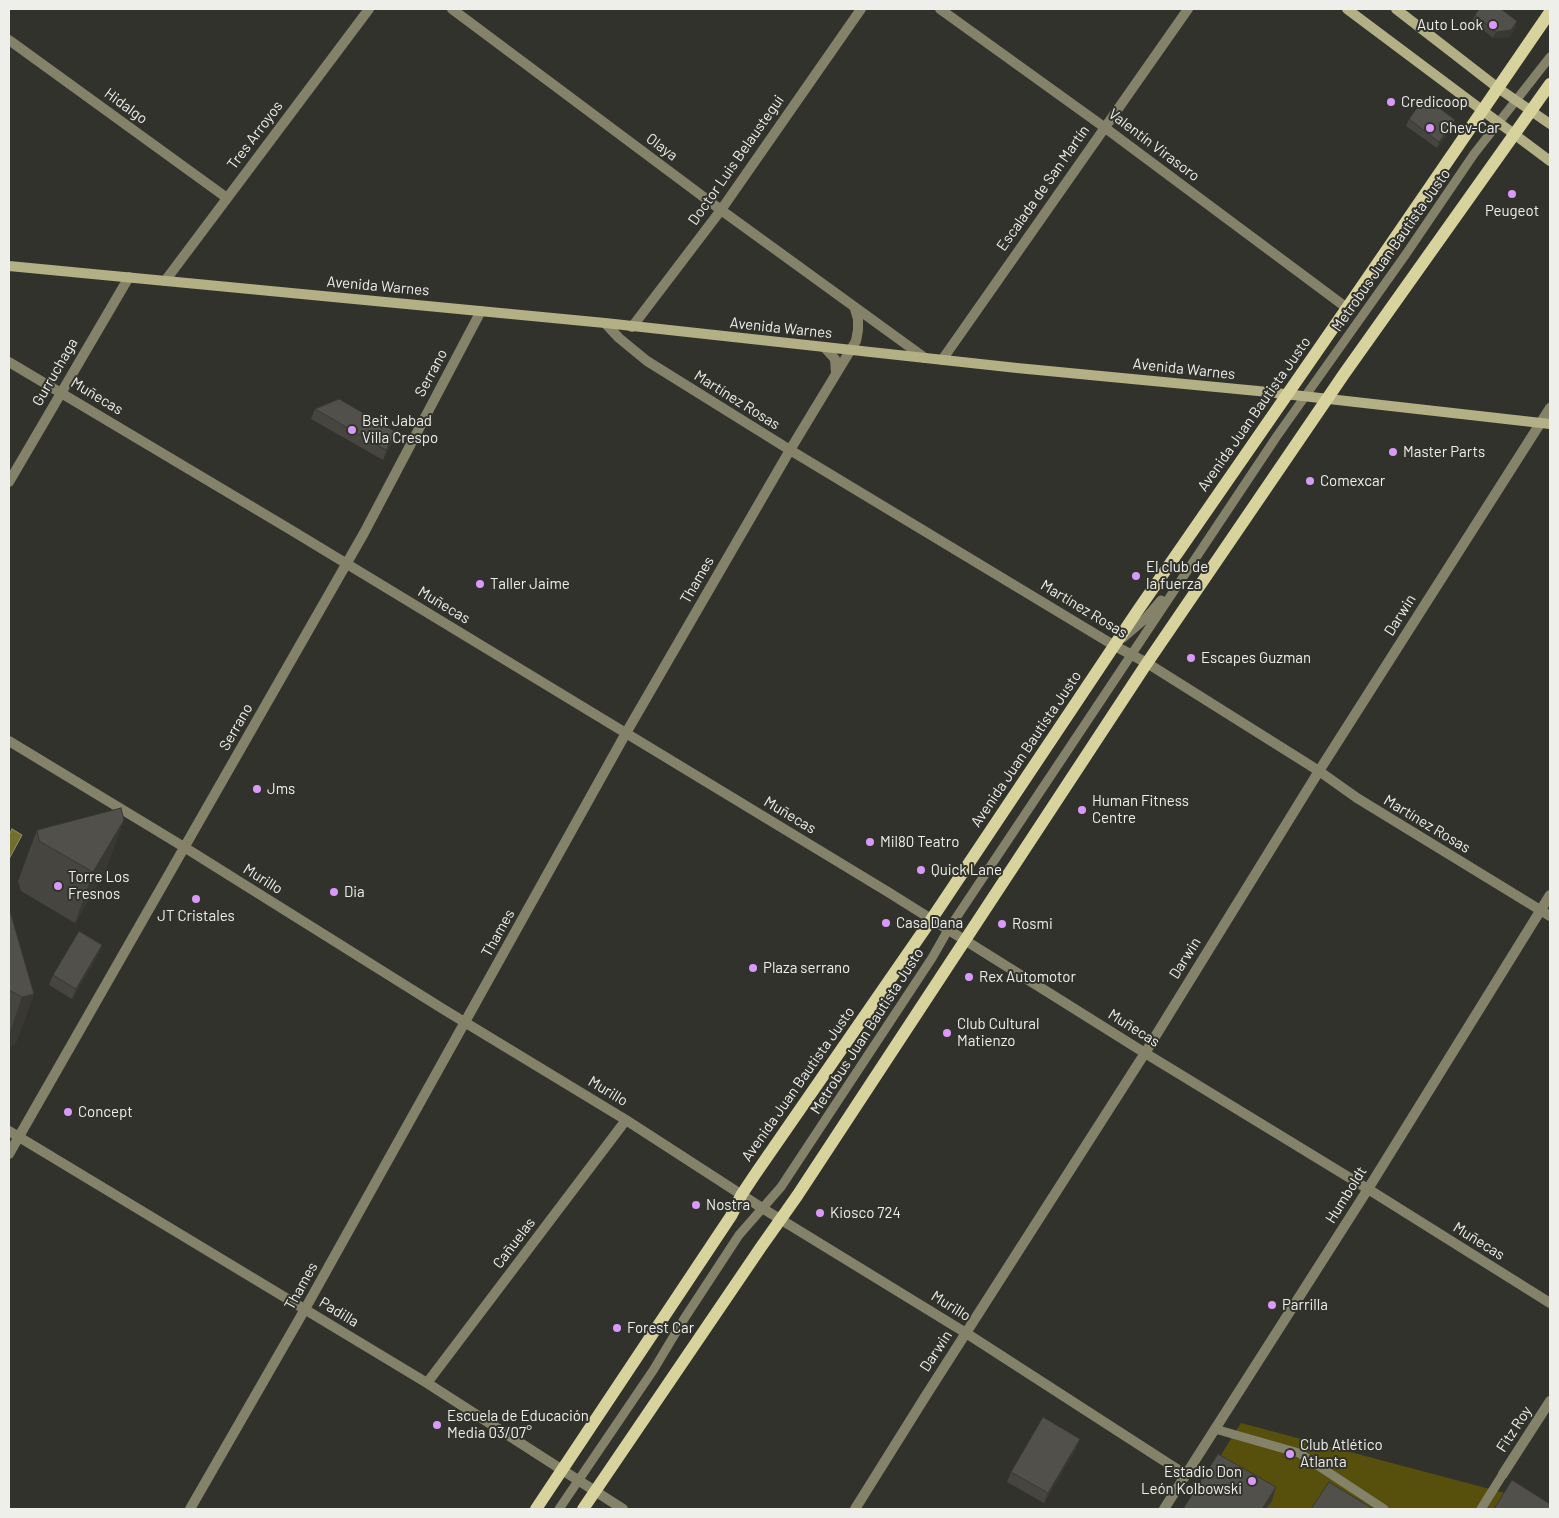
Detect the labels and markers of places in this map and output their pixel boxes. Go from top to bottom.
place label: Auto Look [1417,16,1483,34]
marker: Auto Look [1487,19,1499,31]
place label: Credicoop [1401,93,1468,111]
marker: Credicoop [1385,96,1397,108]
place label: Chev-Car [1440,119,1500,137]
marker: Chev-Car [1424,122,1436,134]
marker: Peugeot [1506,188,1518,200]
place label: Peugeot [1485,202,1539,220]
place label: Beit Jabad Villa Crespo [362,412,438,447]
marker: Beit Jabad Villa Crespo [346,424,358,436]
place label: Master Parts [1403,443,1485,461]
marker: Master Parts [1387,446,1399,458]
place label: Comexcar [1320,472,1385,490]
marker: Comexcar [1304,475,1316,487]
place label: El club de la fuerza [1146,558,1208,593]
marker: El club de la fuerza [1130,570,1142,582]
place label: Taller Jaime [490,575,570,593]
marker: Taller Jaime [474,578,486,590]
place label: Escapes Guzman [1201,649,1311,667]
marker: Escapes Guzman [1185,652,1197,664]
place label: Jms [267,780,295,798]
marker: Jms [251,783,263,795]
place label: Human Fitness Centre [1092,792,1189,827]
marker: Human Fitness Centre [1076,804,1088,816]
place label: Mil80 Teatro [880,833,959,851]
marker: Mil80 Teatro [864,836,876,848]
place label: Quick Lane [931,861,1002,879]
marker: Quick Lane [915,864,927,876]
place label: Torre Los Fresnos [68,868,129,903]
marker: Torre Los Fresnos [52,880,64,892]
place label: Dia [344,883,365,901]
marker: Dia [328,886,340,898]
marker: JT Cristales [190,893,202,905]
place label: JT Cristales [157,907,235,925]
place label: Casa Dana [896,914,963,932]
place label: Rosmi [1012,915,1053,933]
marker: Casa Dana [880,917,892,929]
marker: Rosmi [996,918,1008,930]
place label: Plaza serrano [763,959,850,977]
marker: Plaza serrano [747,962,759,974]
place label: Rex Automotor [979,968,1076,986]
marker: Rex Automotor [963,971,975,983]
place label: Club Cultural Matienzo [957,1015,1039,1050]
marker: Club Cultural Matienzo [941,1027,953,1039]
place label: Concept [78,1103,133,1121]
marker: Concept [62,1106,74,1118]
place label: Nostra [706,1196,750,1214]
marker: Nostra [690,1199,702,1211]
place label: Kiosco 724 [830,1204,901,1222]
marker: Kiosco 724 [814,1207,826,1219]
place label: Parrilla [1282,1296,1328,1314]
marker: Parrilla [1266,1299,1278,1311]
place label: Forest Car [627,1319,694,1337]
marker: Forest Car [611,1322,623,1334]
place label: Escuela de Educación Media 03/07° [447,1407,589,1442]
marker: Escuela de Educación Media 03/07° [431,1419,443,1431]
place label: Club Atlético Atlanta [1300,1436,1383,1471]
marker: Club Atlético Atlanta [1284,1448,1296,1460]
place label: Estadio Don León Kolbowski [1141,1463,1242,1498]
marker: Estadio Don León Kolbowski [1246,1475,1258,1487]

